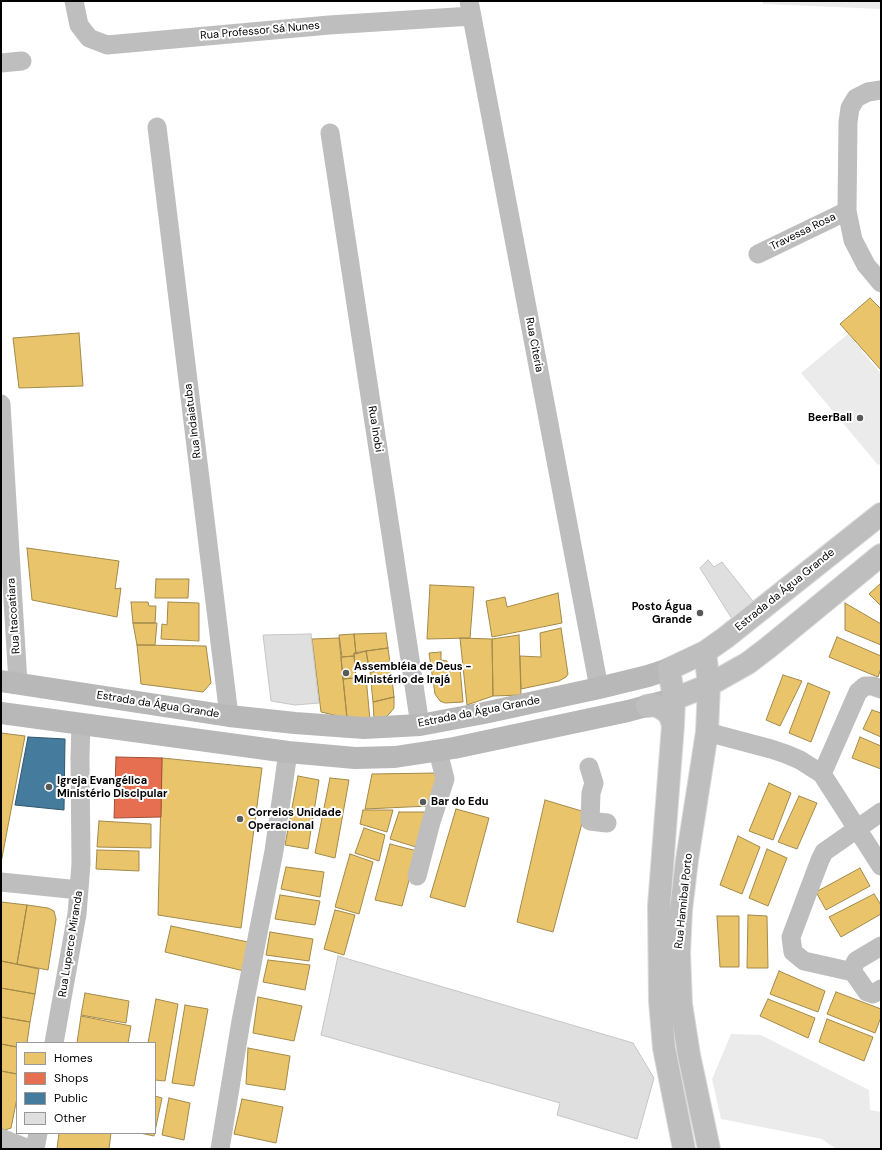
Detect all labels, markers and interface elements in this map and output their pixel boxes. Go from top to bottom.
street label: Rua Professor Sá Nunes [200,19,320,43]
street label: Travessa Rosa [768,210,838,254]
street label: Rua Citeria [522,317,546,373]
street label: Rua Indaiatuba [182,383,204,459]
street label: Rua Inobi [365,405,385,453]
place label: BeerBall [808,411,852,425]
marker: BeerBall [855,413,865,423]
street label: Estrada da Água Grande [733,546,837,634]
street label: Rua Itacoatiara [5,578,23,654]
place label: Posto Água Grande [632,600,692,626]
marker: Posto Água Grande [695,608,705,618]
place label: Assembléia de Deus - Ministério de Irajá [354,660,472,686]
marker: Assembléia de Deus - Ministério de Irajá [341,668,351,678]
street label: Estrada da Água Grande [96,689,220,721]
street label: Estrada da Água Grande [417,694,541,730]
place label: Igreja Evangélica Ministério Discipular [57,774,167,800]
marker: Igreja Evangélica Ministério Discipular [44,782,54,792]
place label: Bar do Edu [431,795,488,809]
marker: Bar do Edu [418,797,428,807]
place label: Correios Unidade Operacional [248,806,341,832]
marker: Correios Unidade Operacional [235,814,245,824]
street label: Rua Hannibal Porto [672,853,696,949]
street label: Rua Luperce Miranda [56,890,86,998]
legend [16,1042,156,1134]
text: Homes [54,1050,93,1066]
text: Shops [54,1070,89,1086]
text: Public [54,1090,88,1106]
text: Other [54,1110,86,1126]

